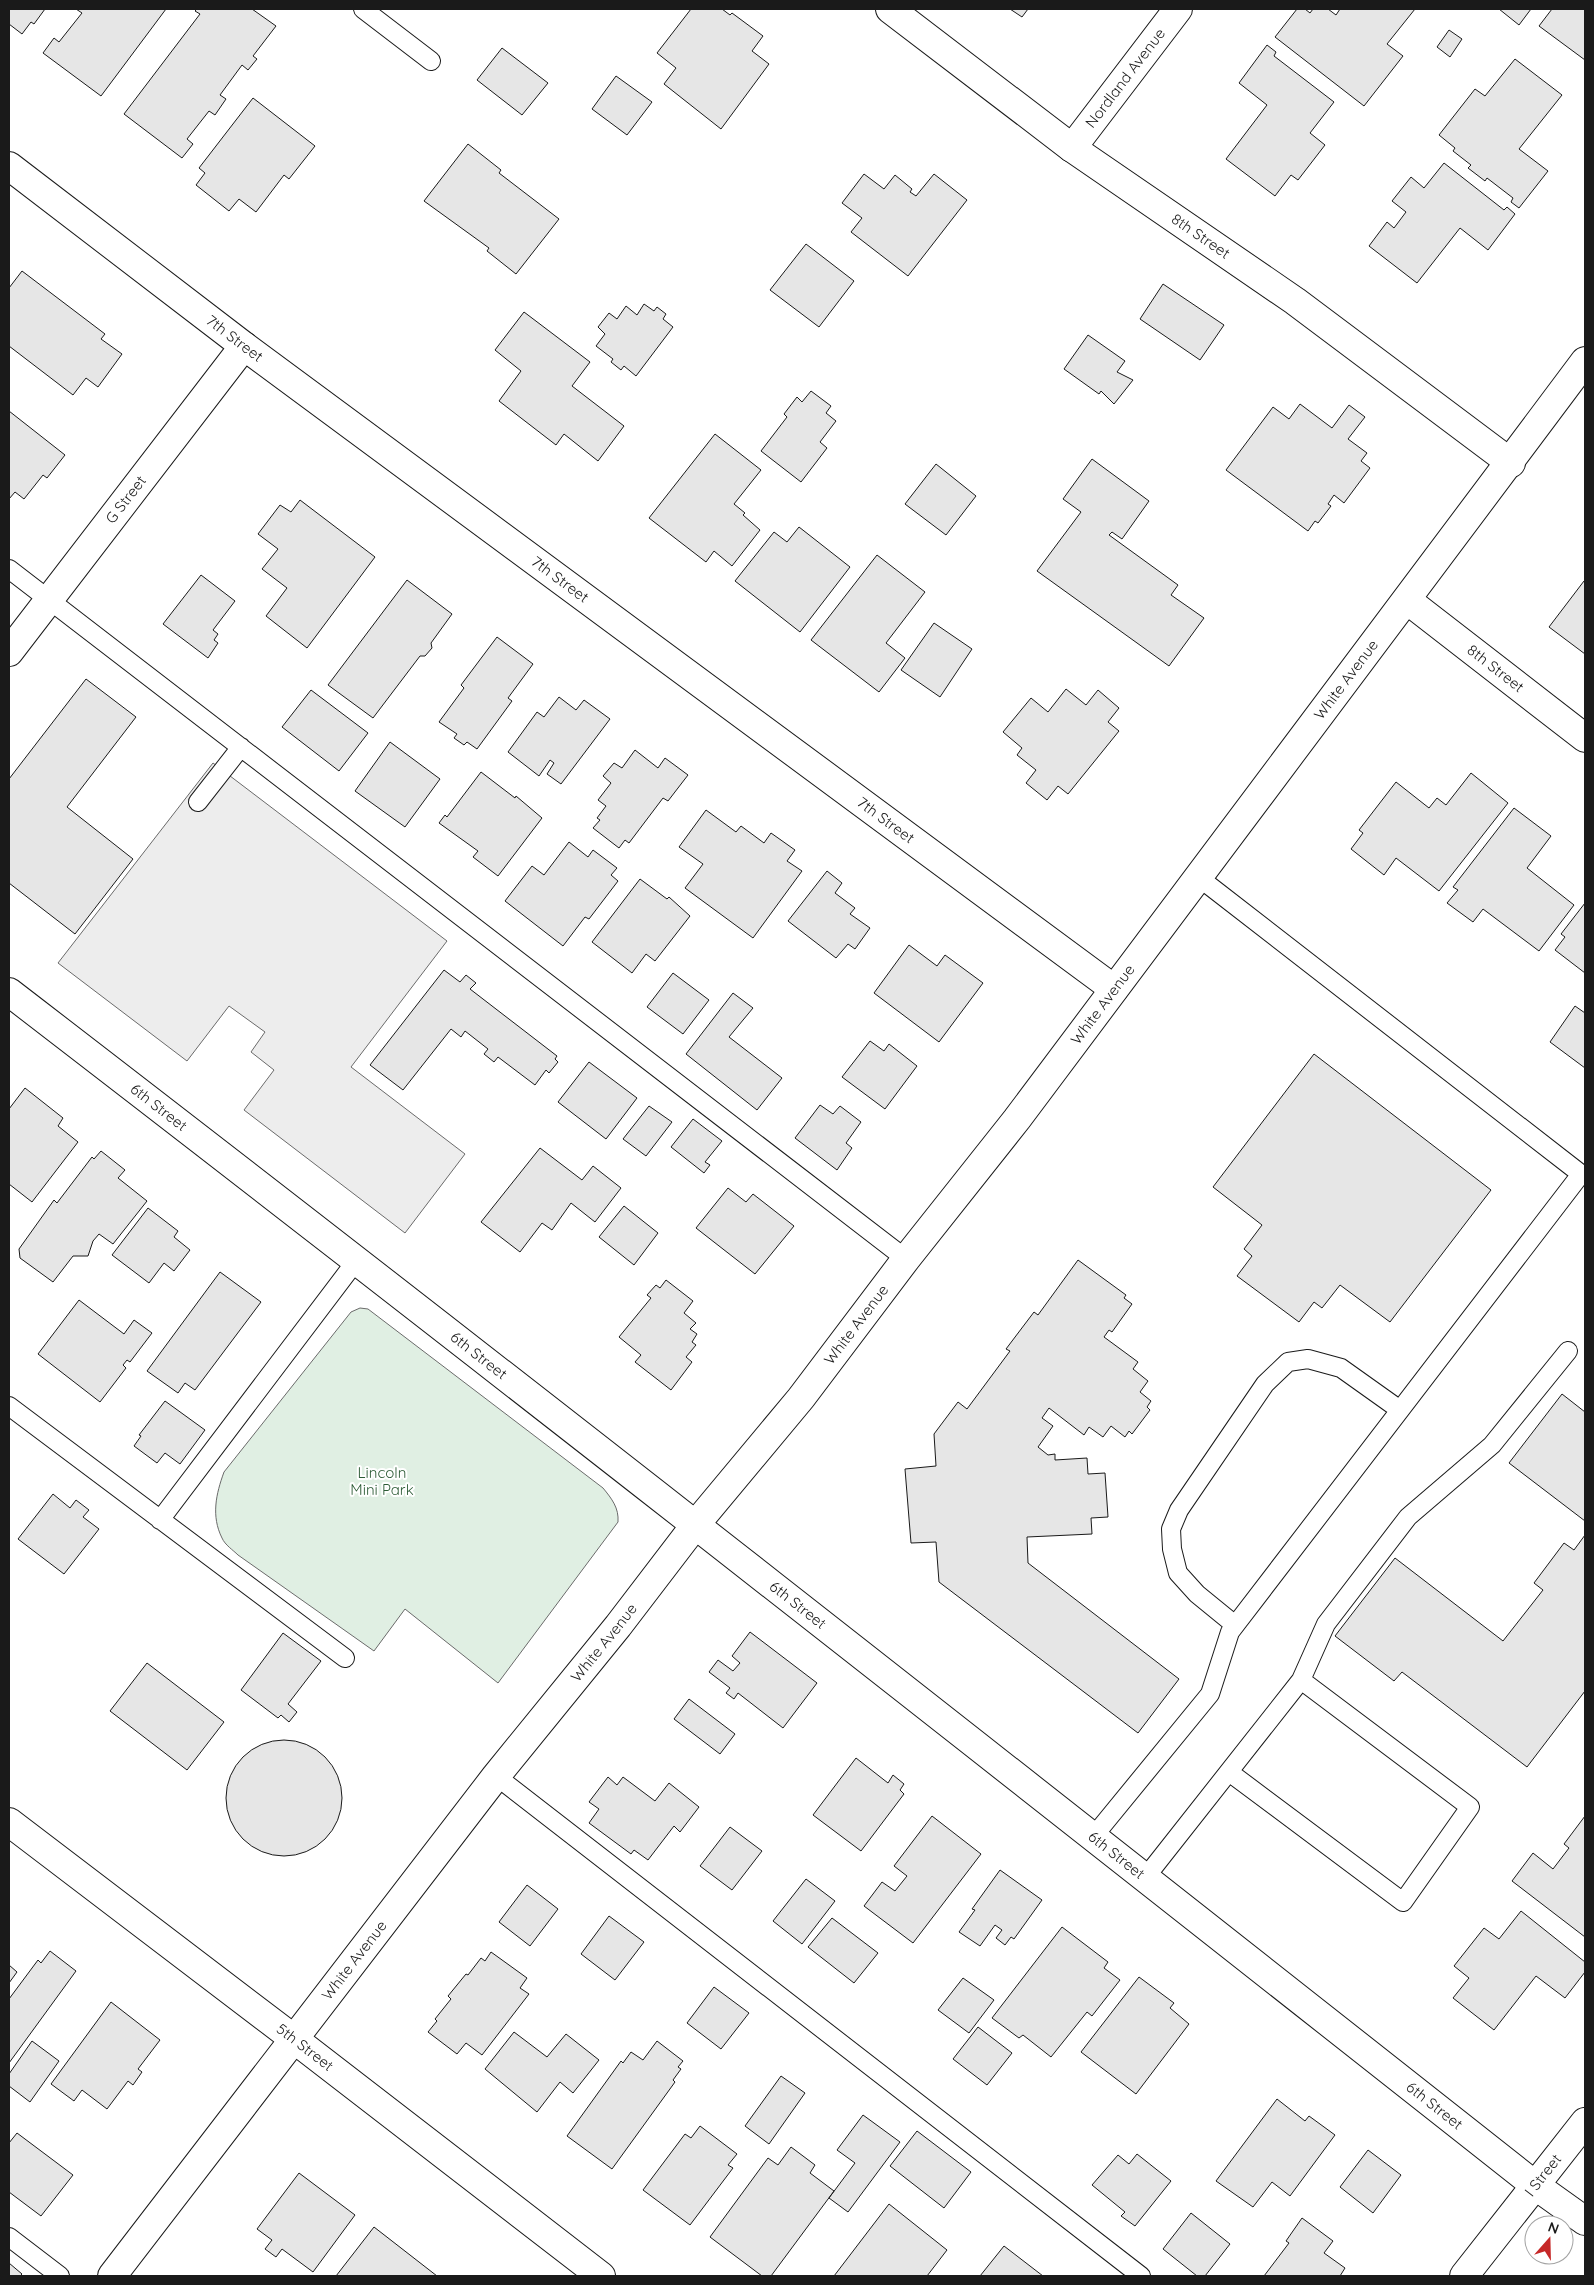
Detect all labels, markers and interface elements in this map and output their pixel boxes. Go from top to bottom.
street label: Nordland Avenue [1081,24,1169,131]
street label: 8th Street [1168,209,1234,263]
street label: 7th Street [203,311,267,366]
street label: G Street [101,472,150,527]
street label: 7th Street [528,552,593,607]
street label: White Avenue [1310,636,1382,723]
street label: 8th Street [1464,640,1528,696]
street label: 7th Street [854,792,918,847]
street label: White Avenue [1066,961,1138,1048]
street label: 6th Street [127,1079,191,1135]
street label: White Avenue [820,1281,892,1368]
street label: 6th Street [447,1327,511,1383]
park label: Lincoln Mini Park [350,1463,414,1499]
street label: 6th Street [766,1577,830,1633]
street label: White Avenue [566,1599,641,1686]
street label: 6th Street [1085,1827,1149,1883]
street label: White Avenue [317,1916,391,2004]
street label: 5th Street [273,2019,338,2075]
street label: 6th Street [1403,2077,1467,2134]
street label: I Street [1520,2150,1565,2200]
north arrow [1524,2215,1574,2265]
text: N [1546,2218,1561,2238]

